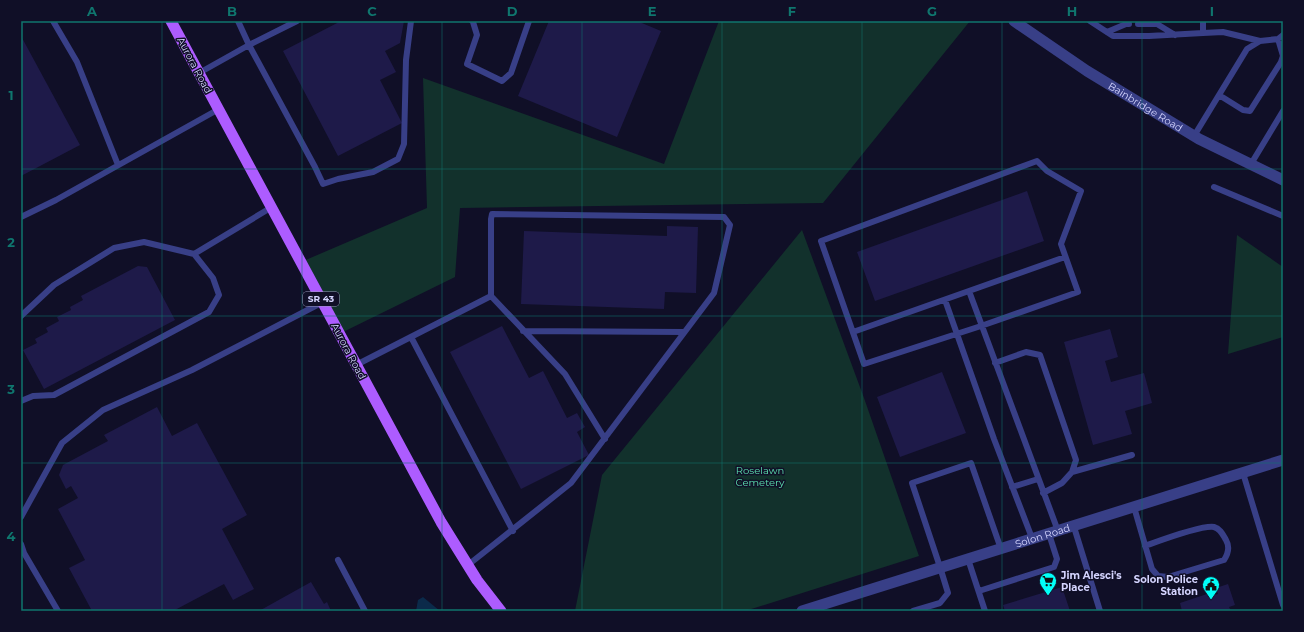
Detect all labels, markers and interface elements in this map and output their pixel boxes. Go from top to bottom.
text: A [86,3,98,19]
text: B [227,3,237,19]
text: C [367,3,377,19]
text: D [507,3,518,19]
text: E [648,3,657,19]
text: F [788,3,796,19]
text: G [927,3,937,19]
text: H [1067,3,1077,19]
text: I [1210,3,1214,19]
street label: Aurora Road [174,35,215,96]
street label: Bainbridge Road [1106,79,1185,135]
text: 1 [8,87,14,103]
text: 2 [7,234,15,250]
road number: SR 43 [303,292,339,306]
street label: Aurora Road [328,321,369,382]
text: 3 [6,381,15,397]
park label: Roselawn Cemetery [736,464,785,489]
street label: Solon Road [1013,521,1072,551]
text: 4 [7,528,16,544]
place label: Jim Alesci's Place [1060,569,1122,594]
supermarket icon: Jim Alesci's Place [1038,571,1058,596]
place label: Solon Police Station [1134,573,1198,598]
public building icon: Solon Police Station [1201,575,1221,600]

